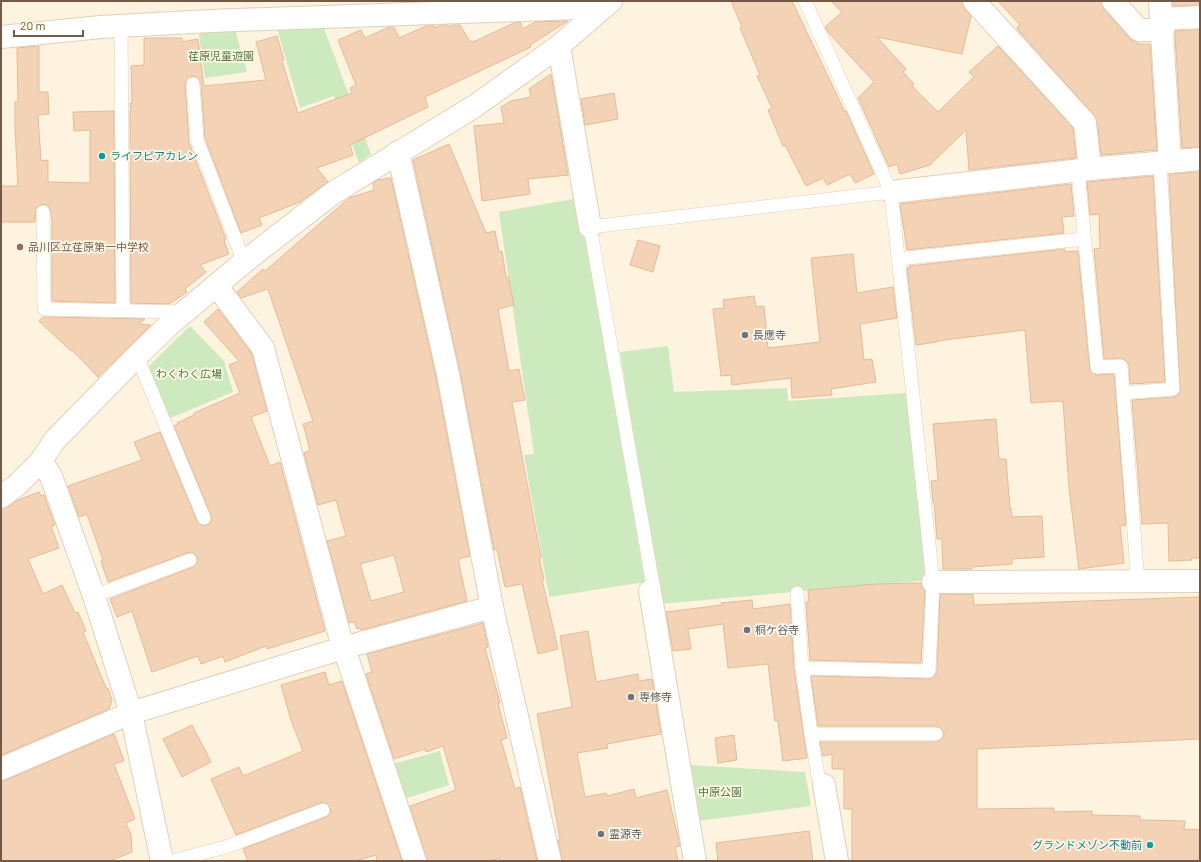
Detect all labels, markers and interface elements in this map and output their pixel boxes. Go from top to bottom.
scale bar [14,12,83,38]
text: 20 m [20,18,46,32]
park label: 荏原児童遊園 [188,49,254,62]
place label: ライフピアカレン [110,149,198,162]
marker: ライフピアカレン [97,151,107,161]
place label: 品川区立荏原第一中学校 [28,240,149,253]
marker: 品川区立荏原第一中学校 [15,242,25,252]
place label: 長應寺 [753,328,786,341]
marker: 長應寺 [740,330,750,340]
park label: わくわく広場 [156,367,222,380]
place label: 桐ケ谷寺 [755,623,799,636]
marker: 桐ケ谷寺 [742,625,752,635]
place label: 専修寺 [639,690,672,703]
marker: 専修寺 [626,692,636,702]
park label: 中原公園 [698,785,742,798]
place label: 霊源寺 [609,827,642,840]
marker: 霊源寺 [596,829,606,839]
place label: グランドメゾン不動前 [1032,838,1142,851]
marker: グランドメゾン不動前 [1145,840,1155,850]

